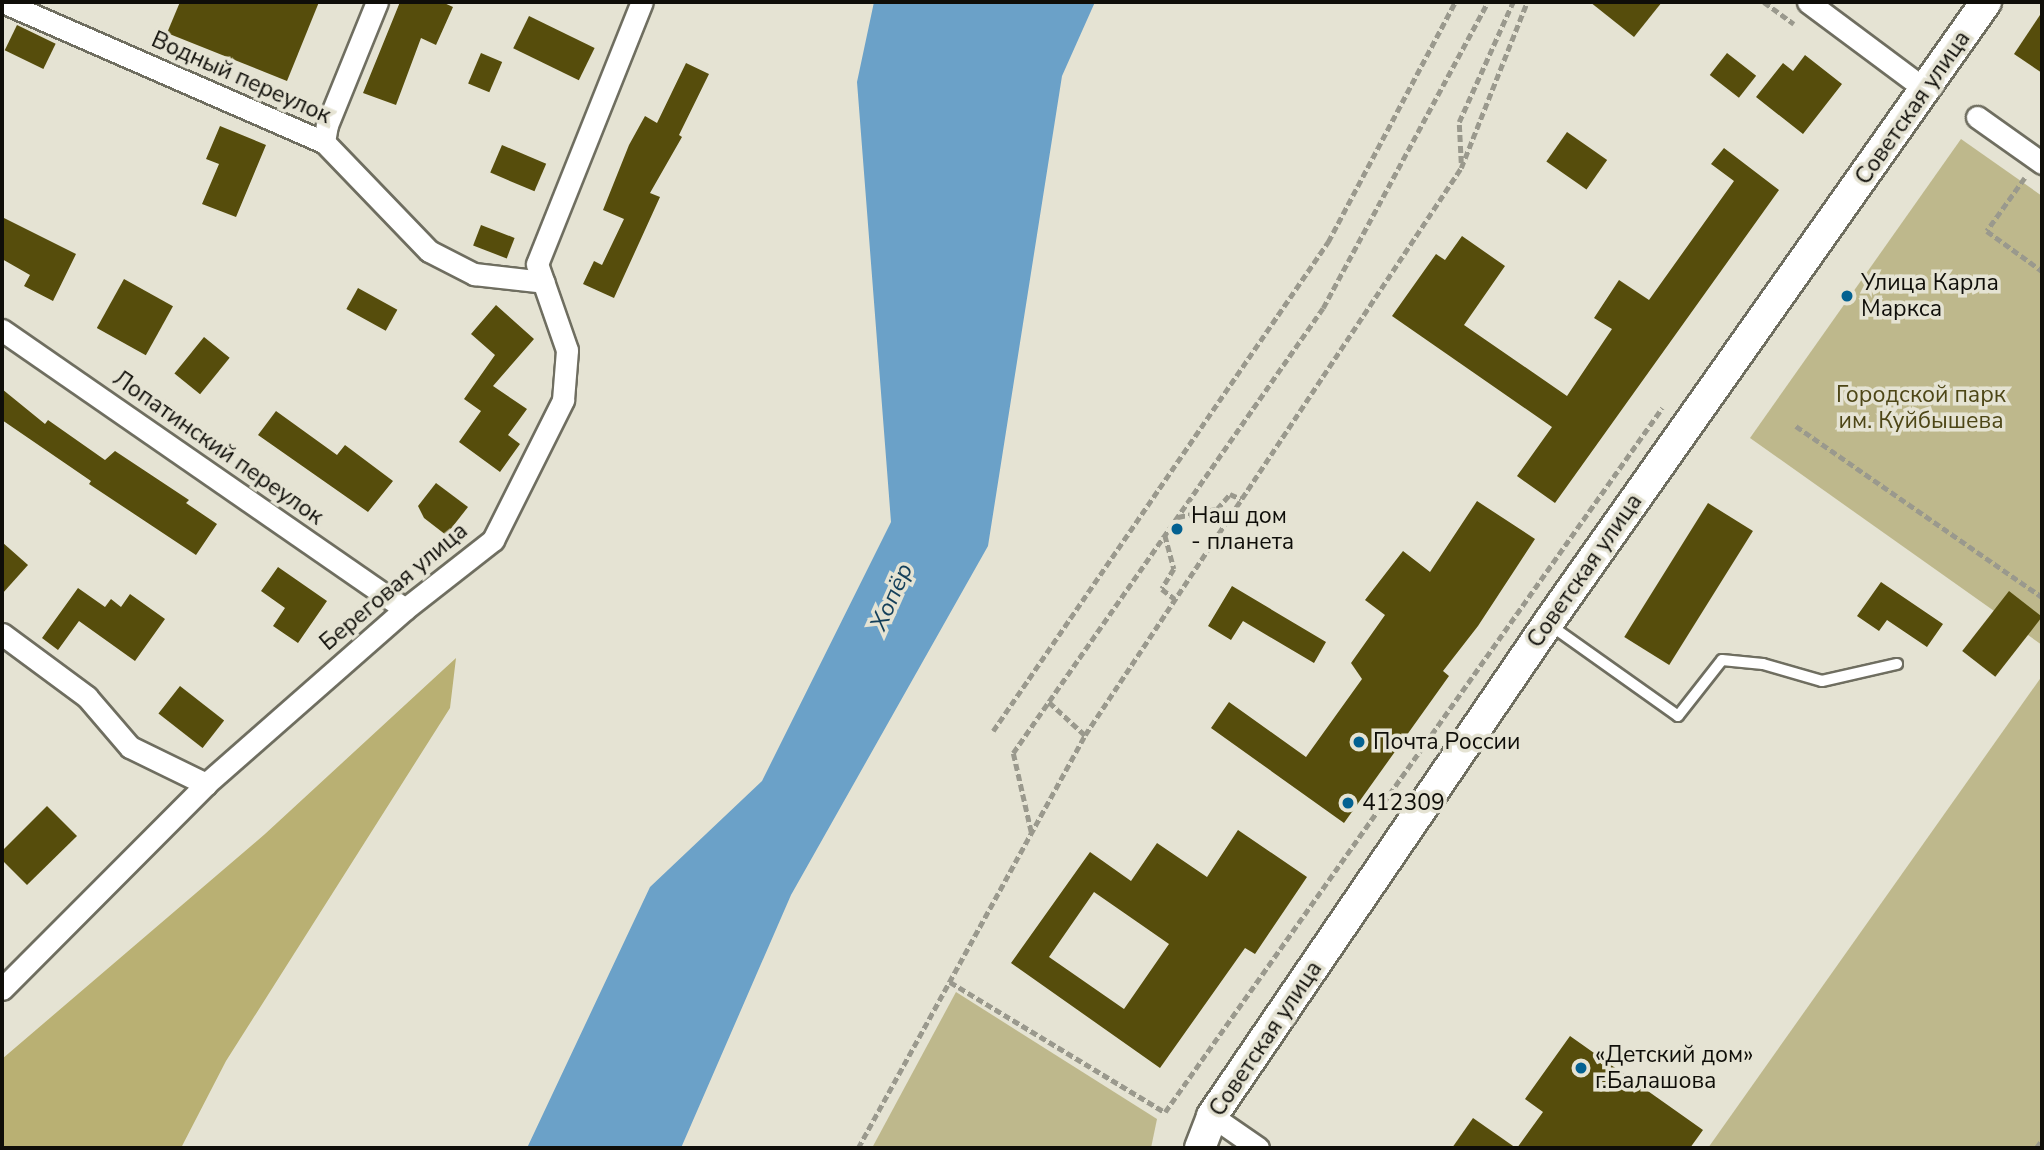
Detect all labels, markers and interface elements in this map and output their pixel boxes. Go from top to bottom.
street label: Водный переулок [147,26,335,130]
street label: Советская улица [1850,26,1976,190]
place label: Улица Карла Маркса [1861,269,1999,323]
marker: Улица Карла Маркса [1839,288,1855,304]
street label: Лопатинский переулок [108,365,328,531]
park label: Городской парк им. Куйбышева [1836,381,2006,435]
street label: Советская улица [1522,489,1648,653]
place label: Наш дом - планета [1191,502,1294,556]
street label: Береговая улица [315,517,473,657]
marker: Наш дом - планета [1169,521,1185,537]
water label: Хопёр [865,559,919,635]
place label: Почта России [1373,728,1520,756]
marker: Почта России [1351,734,1367,750]
place label: 412309 [1362,789,1445,817]
marker: 412309 [1340,795,1356,811]
street label: Советская улица [1204,956,1328,1122]
place label: «Детский дом» г.Балашова [1595,1041,1753,1095]
marker: «Детский дом» г.Балашова [1573,1060,1589,1076]

